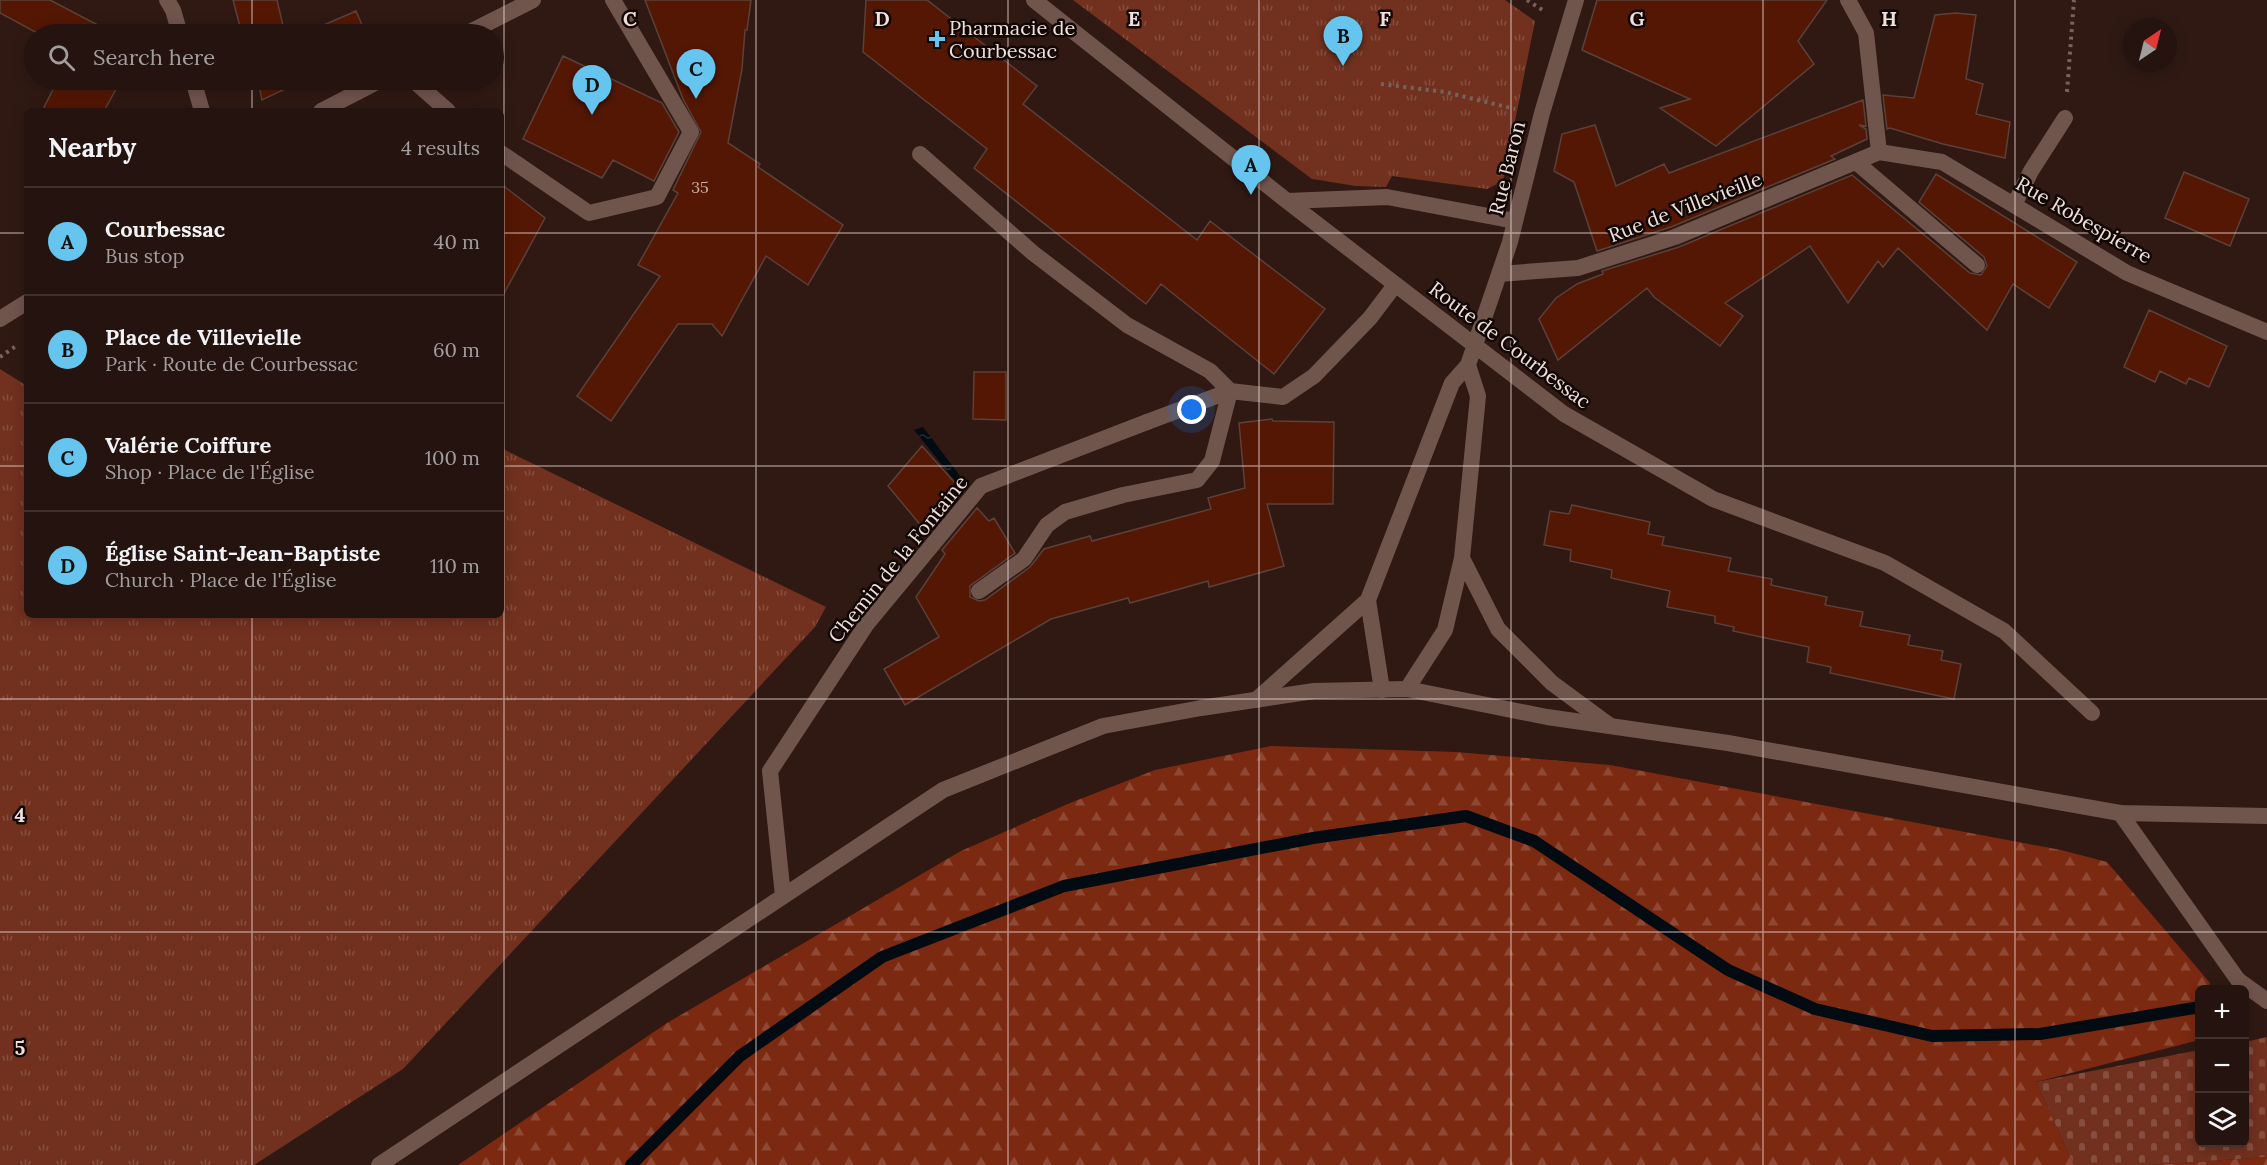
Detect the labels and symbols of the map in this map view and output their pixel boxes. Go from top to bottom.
text: C [623,6,637,31]
text: D [874,6,890,31]
text: E [1128,6,1140,31]
text: F [1379,6,1391,31]
text: G [1629,6,1645,31]
text: H [1881,6,1897,31]
place label: Pharmacie de Courbessac [949,15,1075,63]
pin: B [1324,16,1362,66]
north arrow [2123,18,2177,72]
marker: Pharmacie de Courbessac [930,32,944,46]
pin: C [676,50,716,99]
pin: D [572,66,612,115]
street label: Rue Baron [1483,118,1530,217]
pin: A [1232,146,1270,195]
street label: Rue de Villevieille [1604,166,1765,247]
street label: Rue Robespierre [2012,171,2157,269]
house number: 35 [691,177,709,197]
street label: Route de Courbessac [1424,276,1596,414]
your location [1177,395,1206,424]
street label: Chemin de la Fontaine [823,470,973,647]
text: 4 [15,802,26,827]
text: 5 [15,1035,26,1060]

